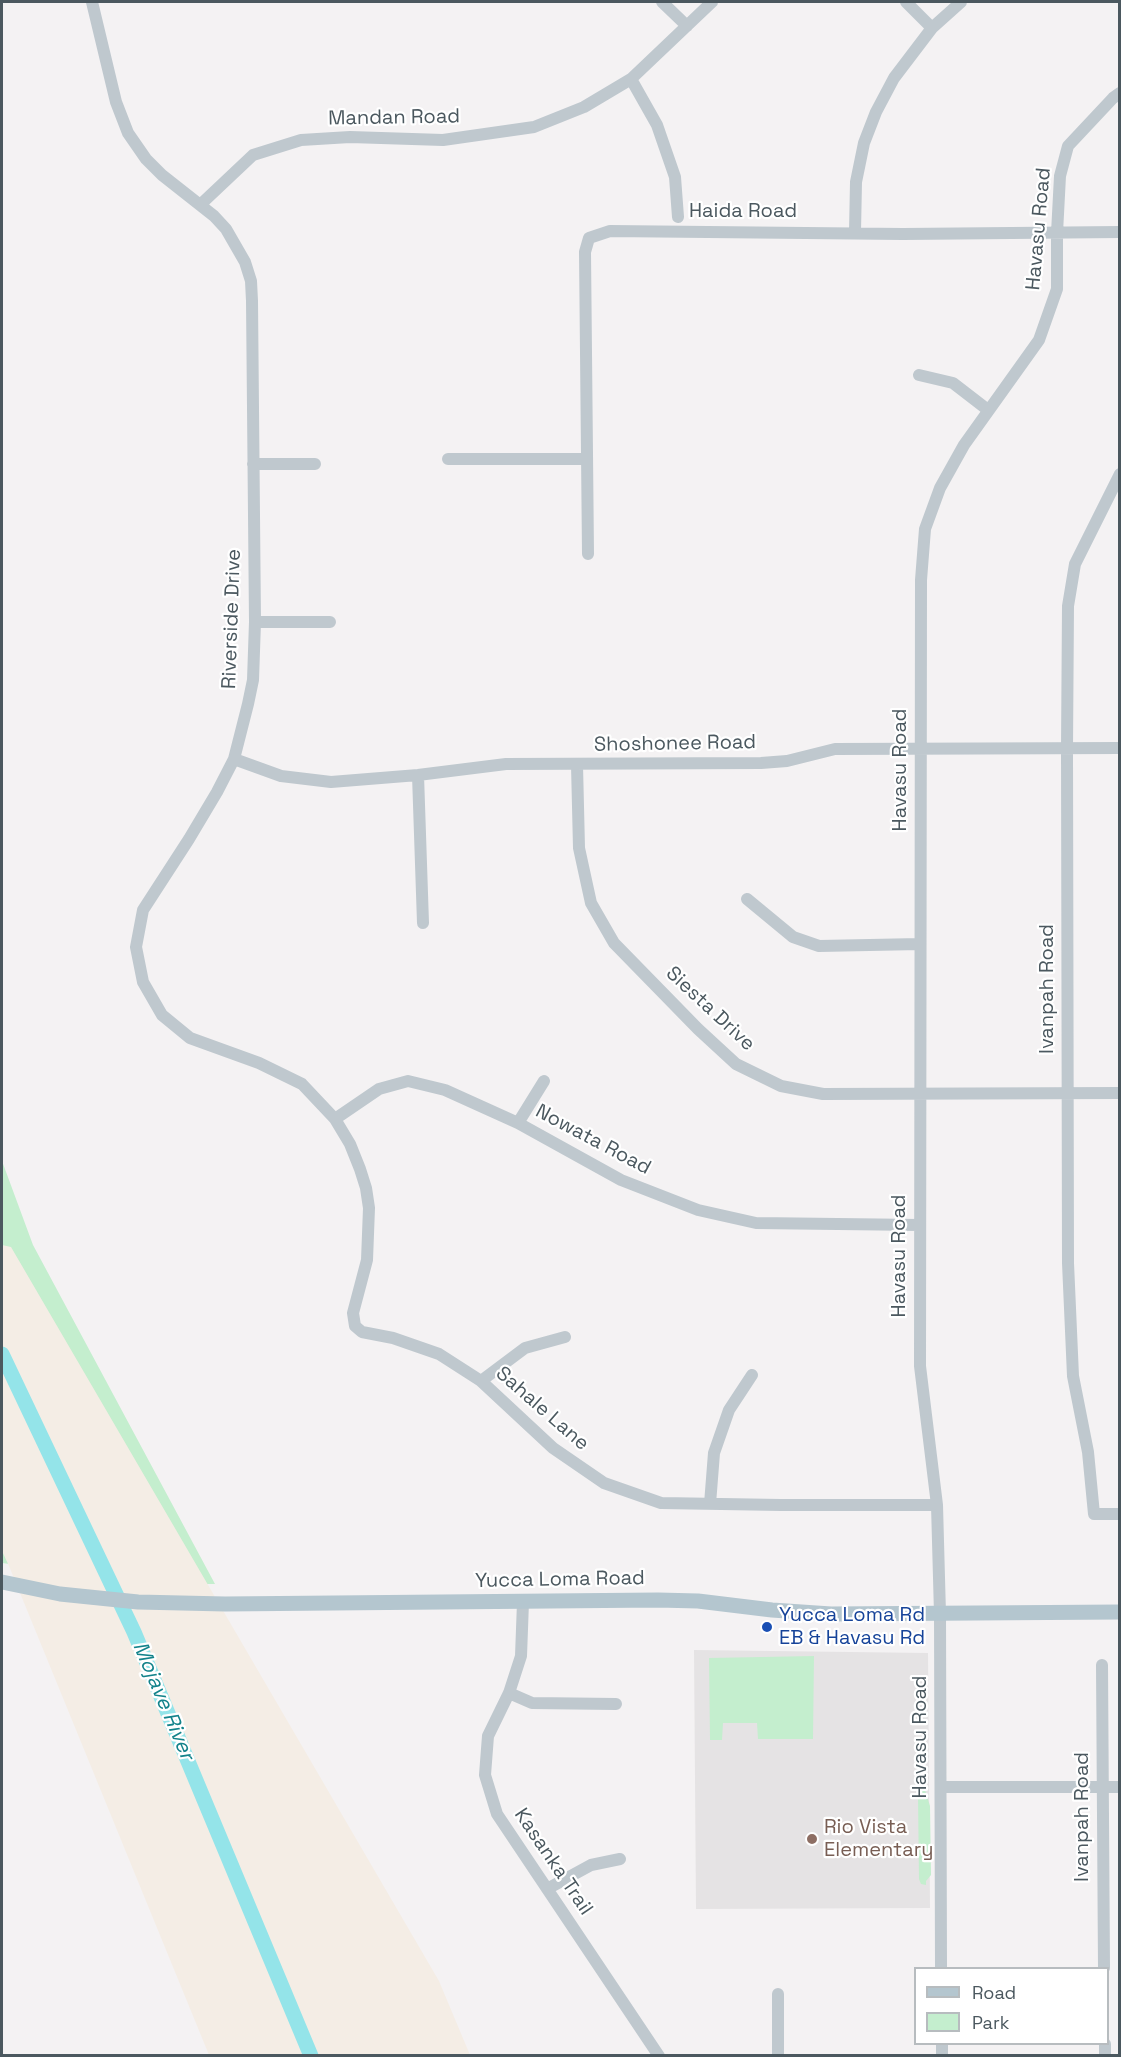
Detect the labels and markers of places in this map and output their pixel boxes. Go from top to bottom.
place label: Yucca Loma Rd EB & Havasu Rd [779,1604,925,1651]
marker: Yucca Loma Rd EB & Havasu Rd [760,1620,774,1634]
place label: Rio Vista Elementary [824,1816,933,1863]
marker: Rio Vista Elementary [805,1832,819,1846]

